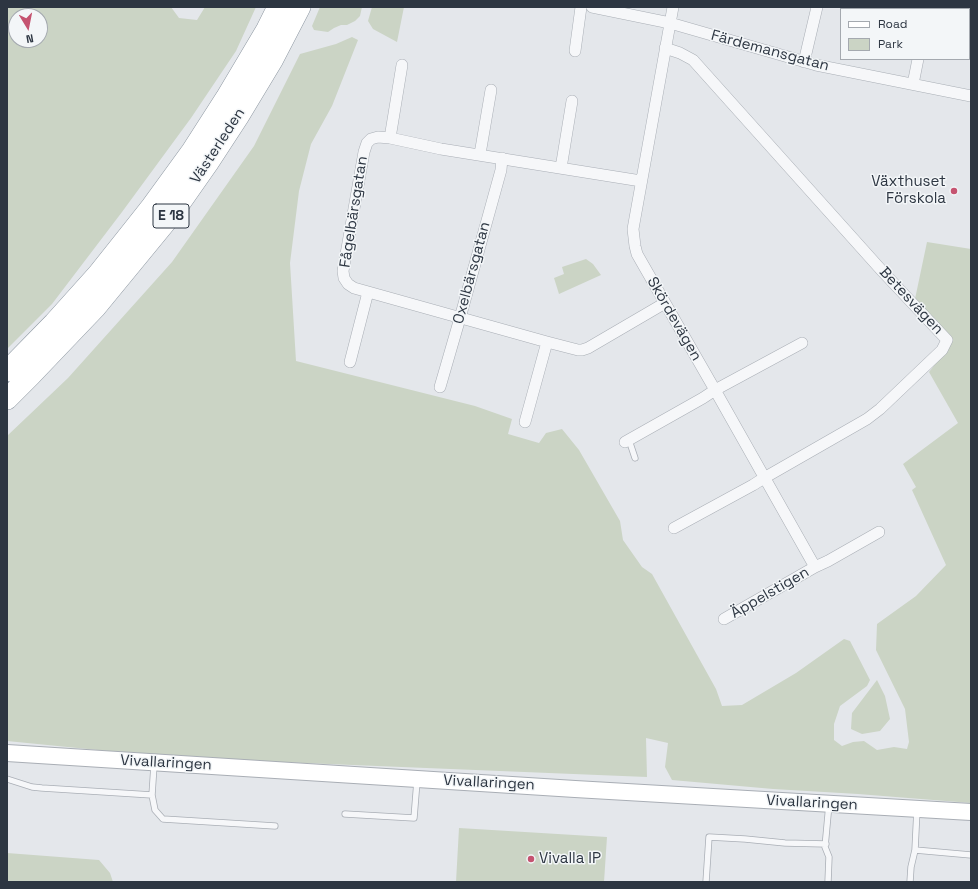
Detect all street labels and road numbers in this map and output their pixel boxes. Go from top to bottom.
street label: Färdemansgatan [709,27,831,75]
street label: Västerleden [187,105,249,187]
street label: Fågelbärsgatan [336,155,372,269]
road number: E 18 [153,204,189,228]
street label: Oxelbärsgatan [450,220,494,326]
street label: Betesvägen [875,264,947,338]
street label: Skördevägen [643,274,705,364]
street label: Äppelstigen [728,563,812,623]
street label: Vivallaringen [120,752,212,774]
street label: Vivallaringen [443,772,535,794]
street label: Vivallaringen [766,792,858,814]

